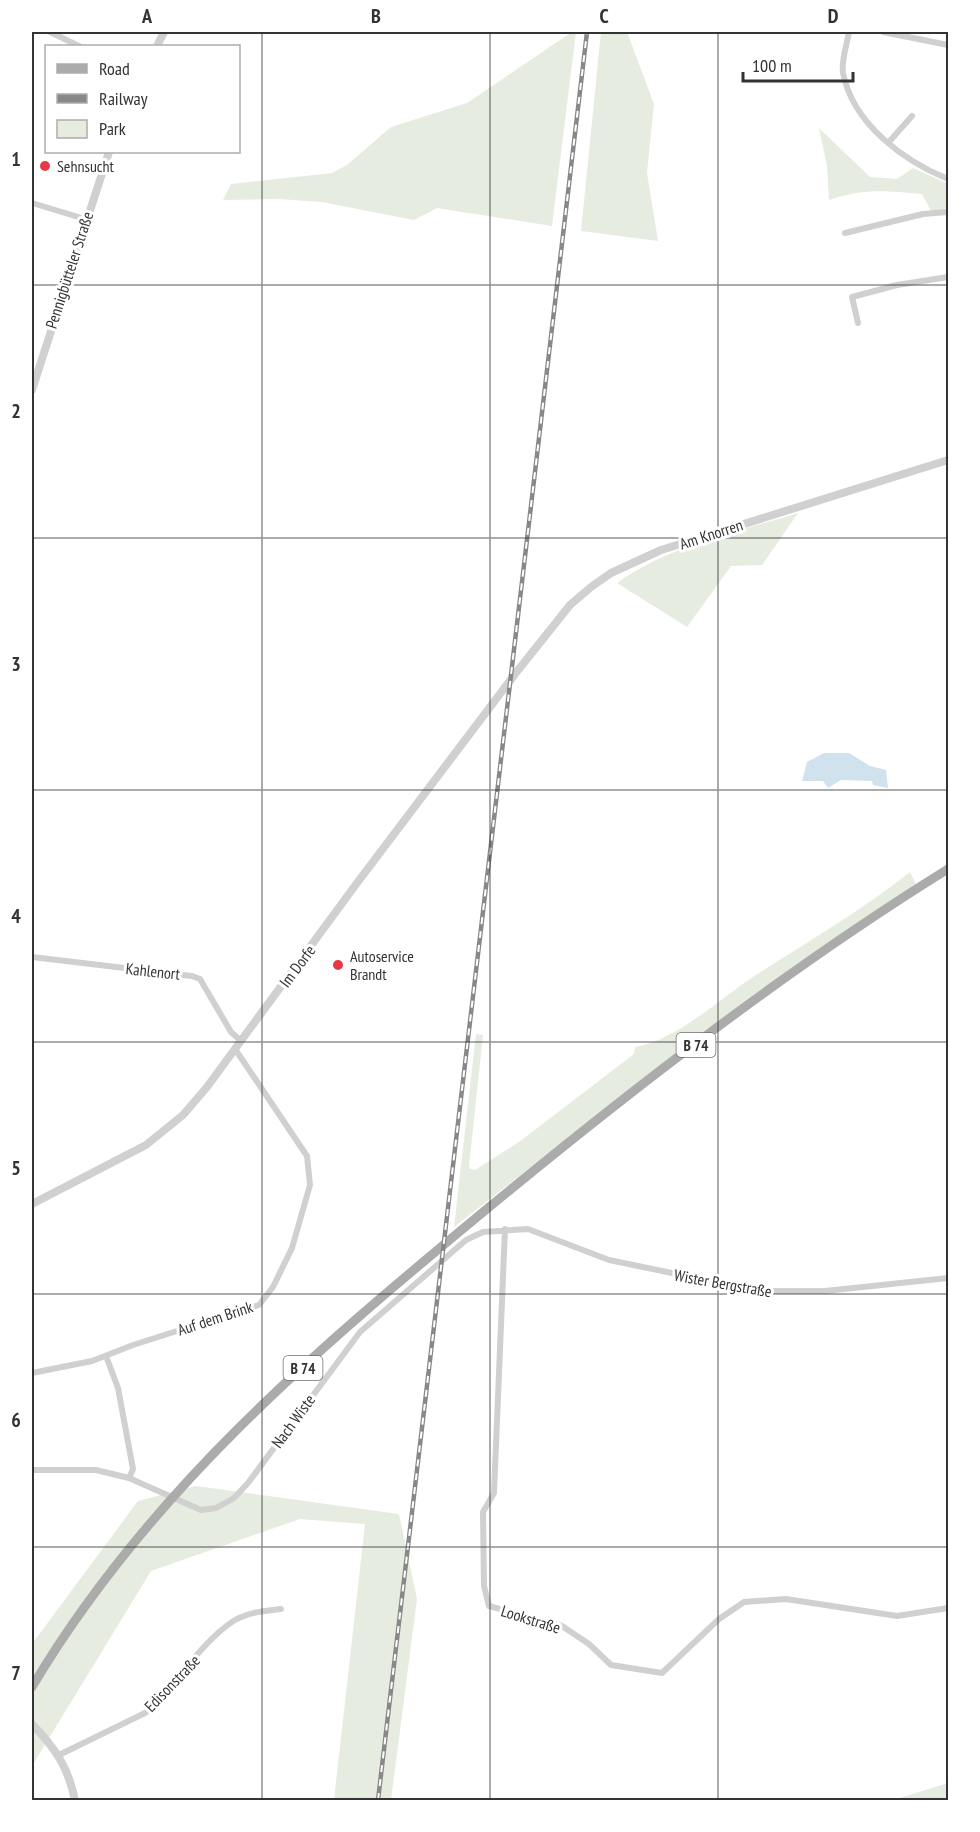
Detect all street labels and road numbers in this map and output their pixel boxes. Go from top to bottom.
street label: Pennigbütteler Straße [41,209,97,331]
street label: Am Knorren [677,514,745,554]
street label: Im Dorfe [275,941,319,991]
street label: Kahlenort [125,958,182,984]
road number: B 74 [676,1033,716,1057]
street label: Wister Bergstraße [673,1265,773,1301]
street label: Auf dem Brink [175,1296,256,1340]
road number: B 74 [284,1356,322,1380]
street label: Nach Wiste [267,1390,319,1452]
street label: Lookstraße [499,1601,563,1637]
street label: Edisonstraße [140,1650,204,1716]

